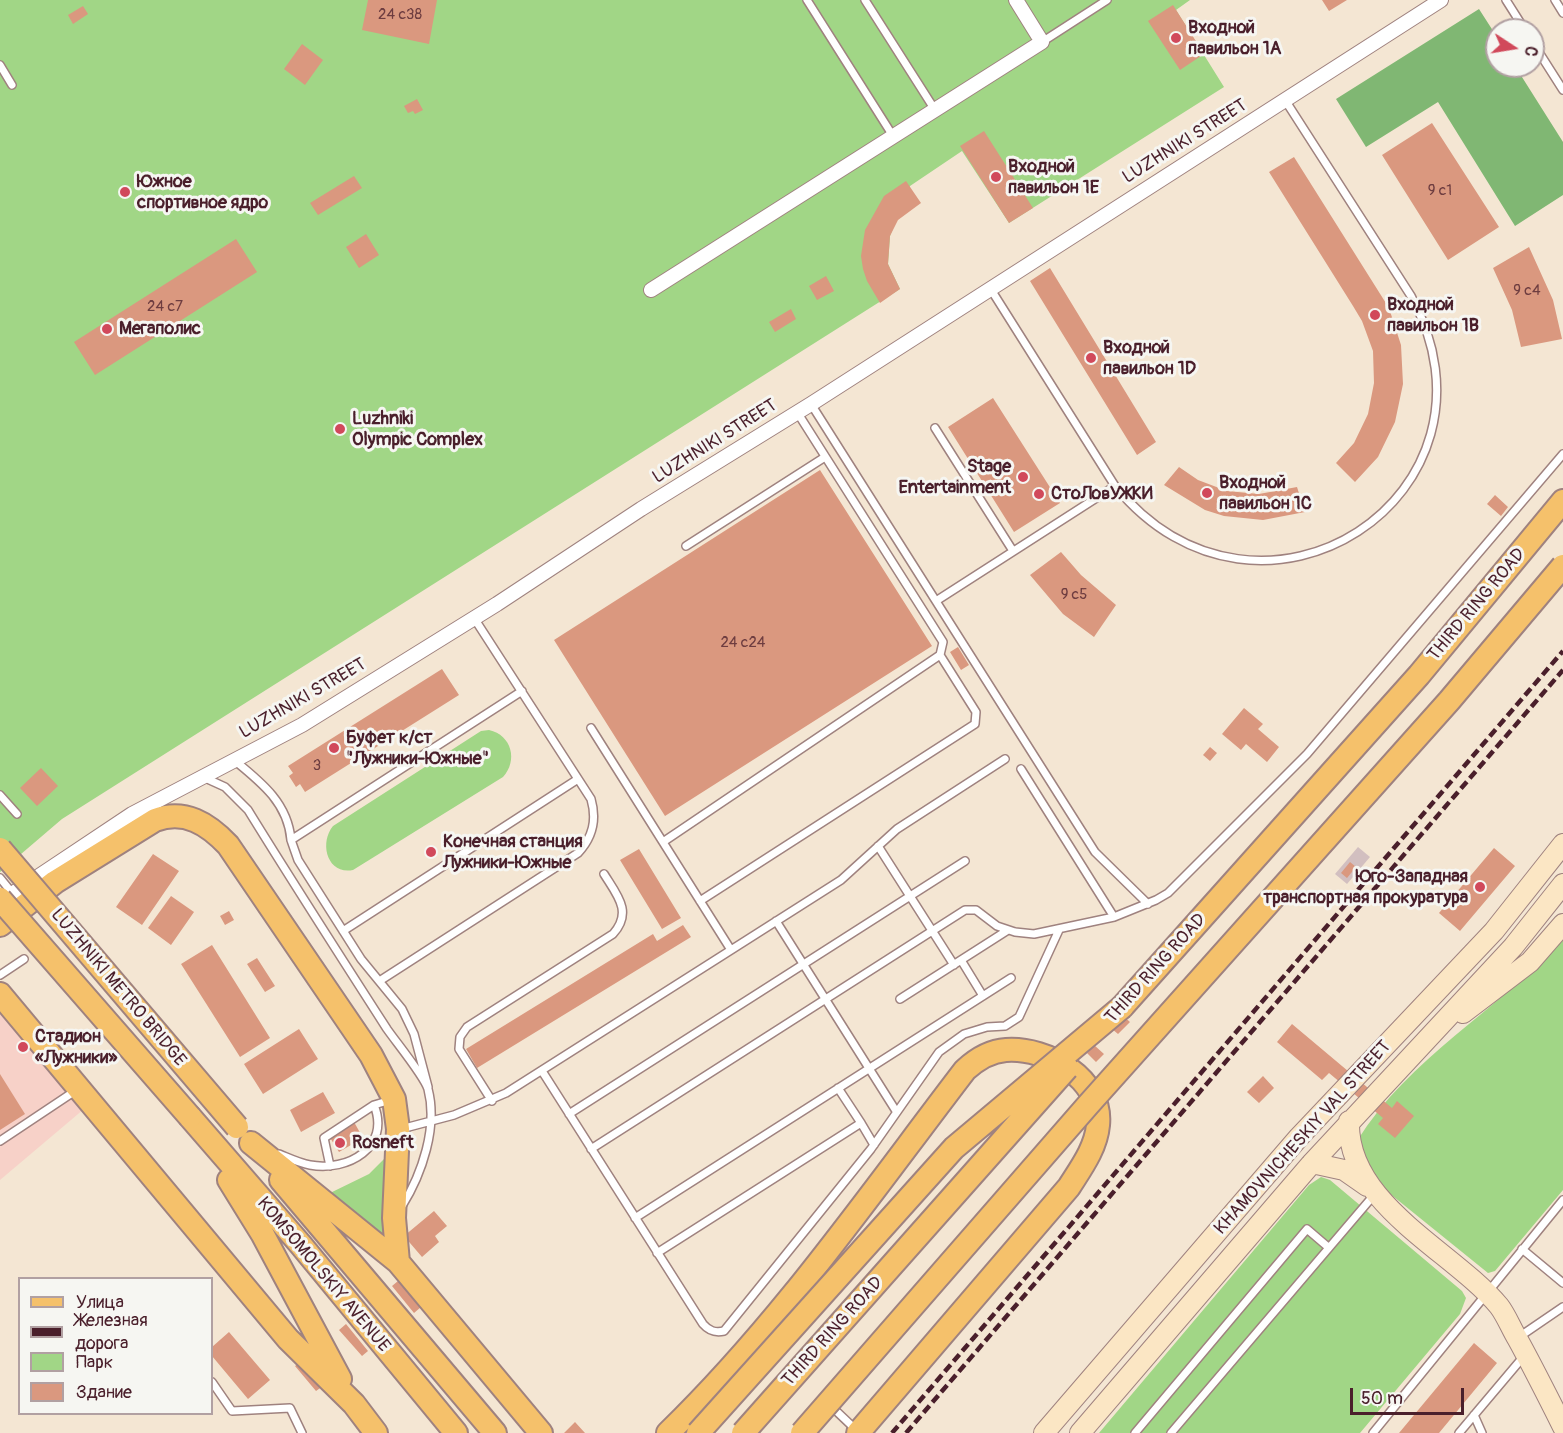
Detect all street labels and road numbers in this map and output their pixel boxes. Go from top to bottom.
street label: LUZHNIKI STREET [1119,95,1251,189]
street label: LUZHNIKI STREET [649,395,781,489]
street label: THIRD RING ROAD [1424,544,1530,666]
street label: LUZHNIKI STREET [236,654,370,744]
street label: LUZHNIKI METRO BRIDGE [46,905,190,1071]
street label: THIRD RING ROAD [1101,910,1211,1028]
street label: KHAMOVNICHESKIY VAL STREET [1210,1036,1396,1240]
street label: KOMSOMOLSKIY AVENUE [252,1193,394,1357]
street label: THIRD RING ROAD [778,1273,888,1391]

